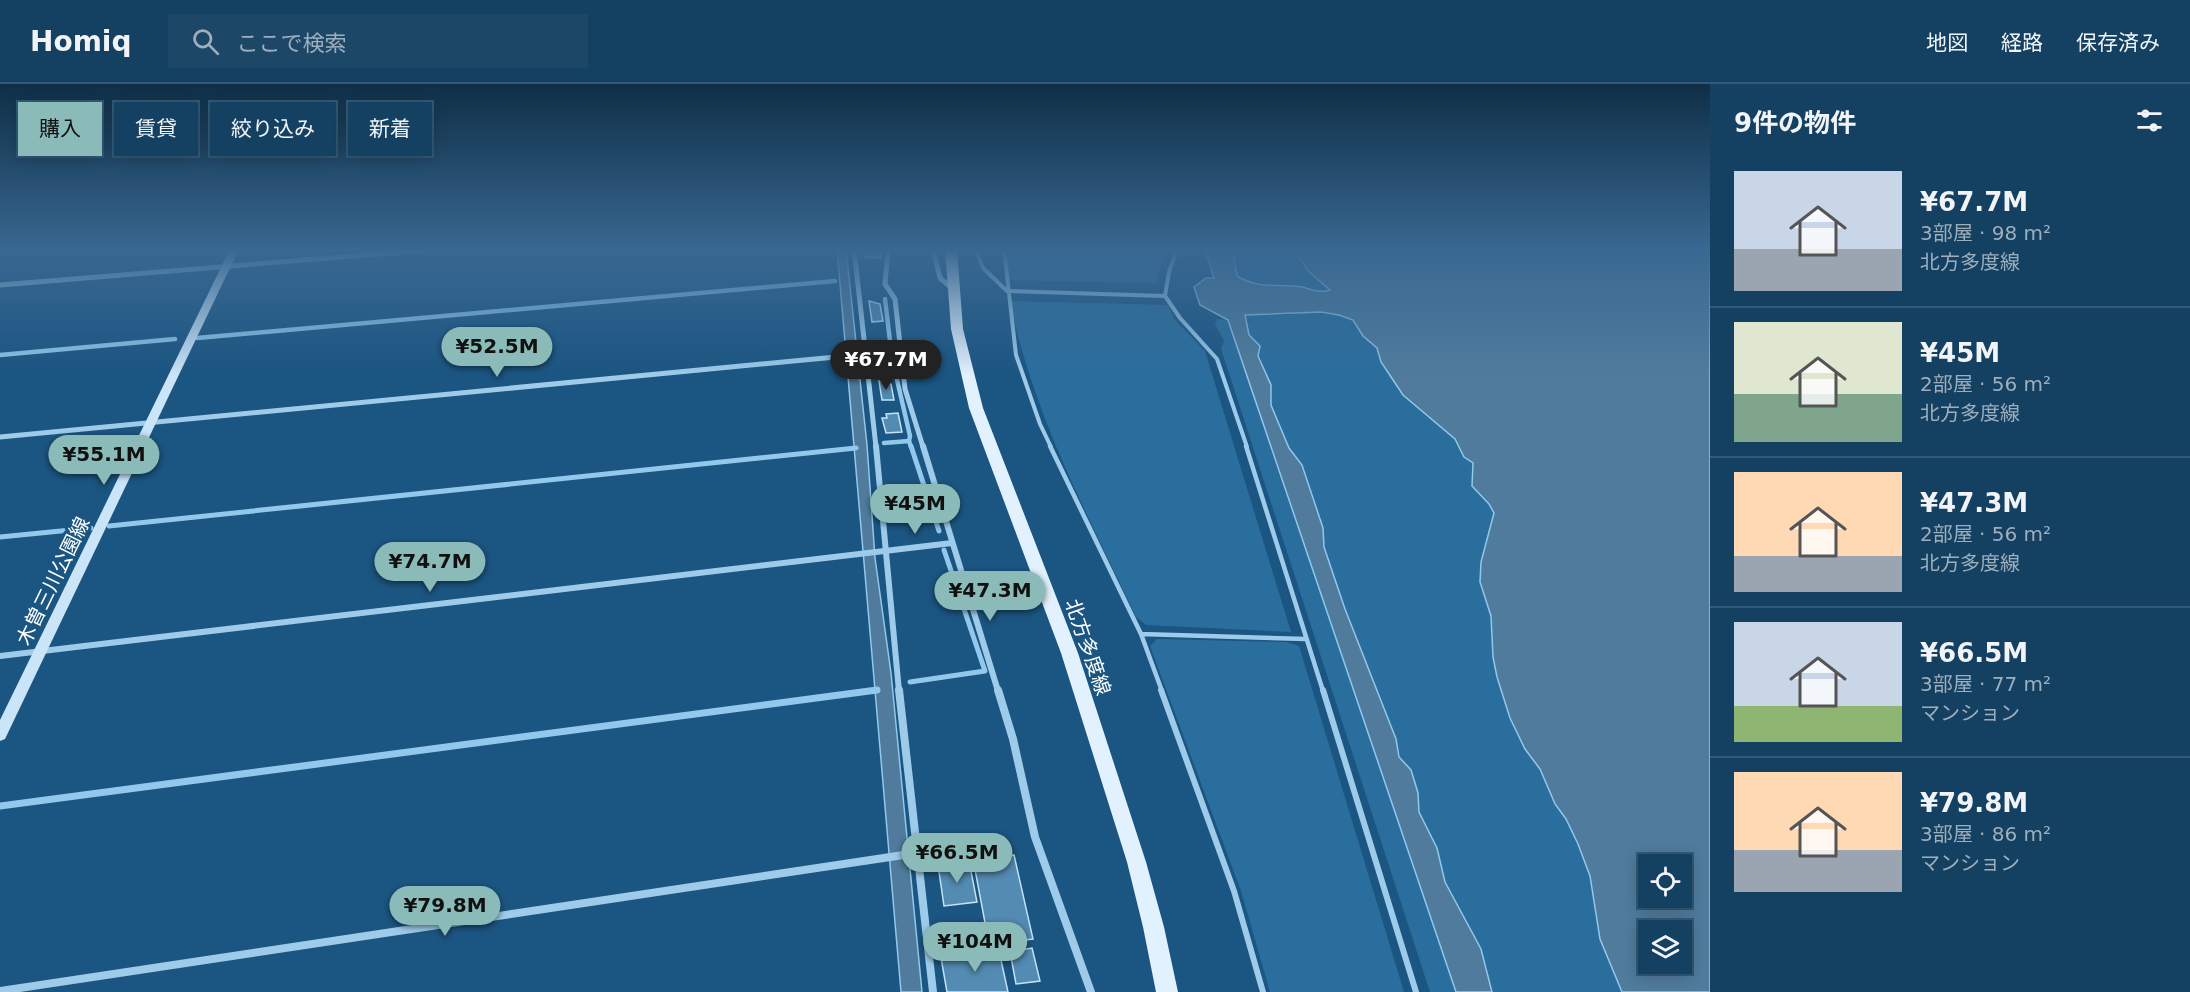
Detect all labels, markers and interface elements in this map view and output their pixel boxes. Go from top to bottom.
search box [168,14,588,68]
text: Homiq [30,25,132,58]
icon: search [189,25,222,58]
text: ここで検索 [237,31,347,56]
text: 地図 [1926,31,1968,55]
text: 経路 [2001,31,2043,55]
text: 保存済み [2076,31,2160,55]
chip: 購入 [18,102,102,156]
chip: 賃貸 [114,102,198,156]
chip: 絞り込み [210,102,336,156]
chip: 新着 [348,102,432,156]
icon: filters [2133,104,2166,137]
text: 9件の物件 [1734,108,1856,138]
text: ¥67.7M [1920,187,2028,217]
icon: home [1782,195,1854,267]
text: 3部屋 · 98 m² [1920,221,2051,245]
text: 北方多度線 [1920,250,2020,274]
pin: ¥52.5M [448,327,546,378]
text: ¥52.5M [455,334,539,358]
text: ¥45M [1920,338,2000,368]
pin: ¥67.7M [837,340,935,391]
icon: home [1782,346,1854,418]
text: ¥67.7M [844,347,928,371]
text: 2部屋 · 56 m² [1920,372,2051,396]
text: 北方多度線 [1920,401,2020,425]
pin: ¥55.1M [55,435,153,486]
text: ¥55.1M [62,442,146,466]
pin: ¥45M [879,484,951,535]
text: ¥47.3M [1920,488,2028,518]
text: ¥45M [884,491,946,515]
icon: home [1782,496,1854,568]
street label: 木曽三川公園線 [12,513,94,649]
text: 2部屋 · 56 m² [1920,522,2051,546]
pin: ¥74.7M [381,542,479,593]
text: ¥74.7M [388,549,472,573]
text: 北方多度線 [1920,551,2020,575]
pin: ¥47.3M [941,571,1039,622]
text: ¥47.3M [948,578,1032,602]
street label: 北方多度線 [1060,596,1116,698]
text: ¥66.5M [1920,638,2028,668]
icon: home [1782,646,1854,718]
text: 3部屋 · 77 m² [1920,672,2051,696]
text: マンション [1920,701,2020,725]
text: ¥79.8M [1920,788,2028,818]
icon: home [1782,796,1854,868]
text: 3部屋 · 86 m² [1920,822,2051,846]
pin: ¥66.5M [908,833,1006,884]
text: ¥66.5M [915,840,999,864]
text: マンション [1920,851,2020,875]
map controls [1638,854,1692,974]
button: locate [1638,854,1692,908]
pin: ¥79.8M [396,886,494,937]
text: ¥79.8M [403,893,487,917]
button: layers [1638,920,1692,974]
pin: ¥104M [933,922,1017,973]
text: ¥104M [937,929,1013,953]

